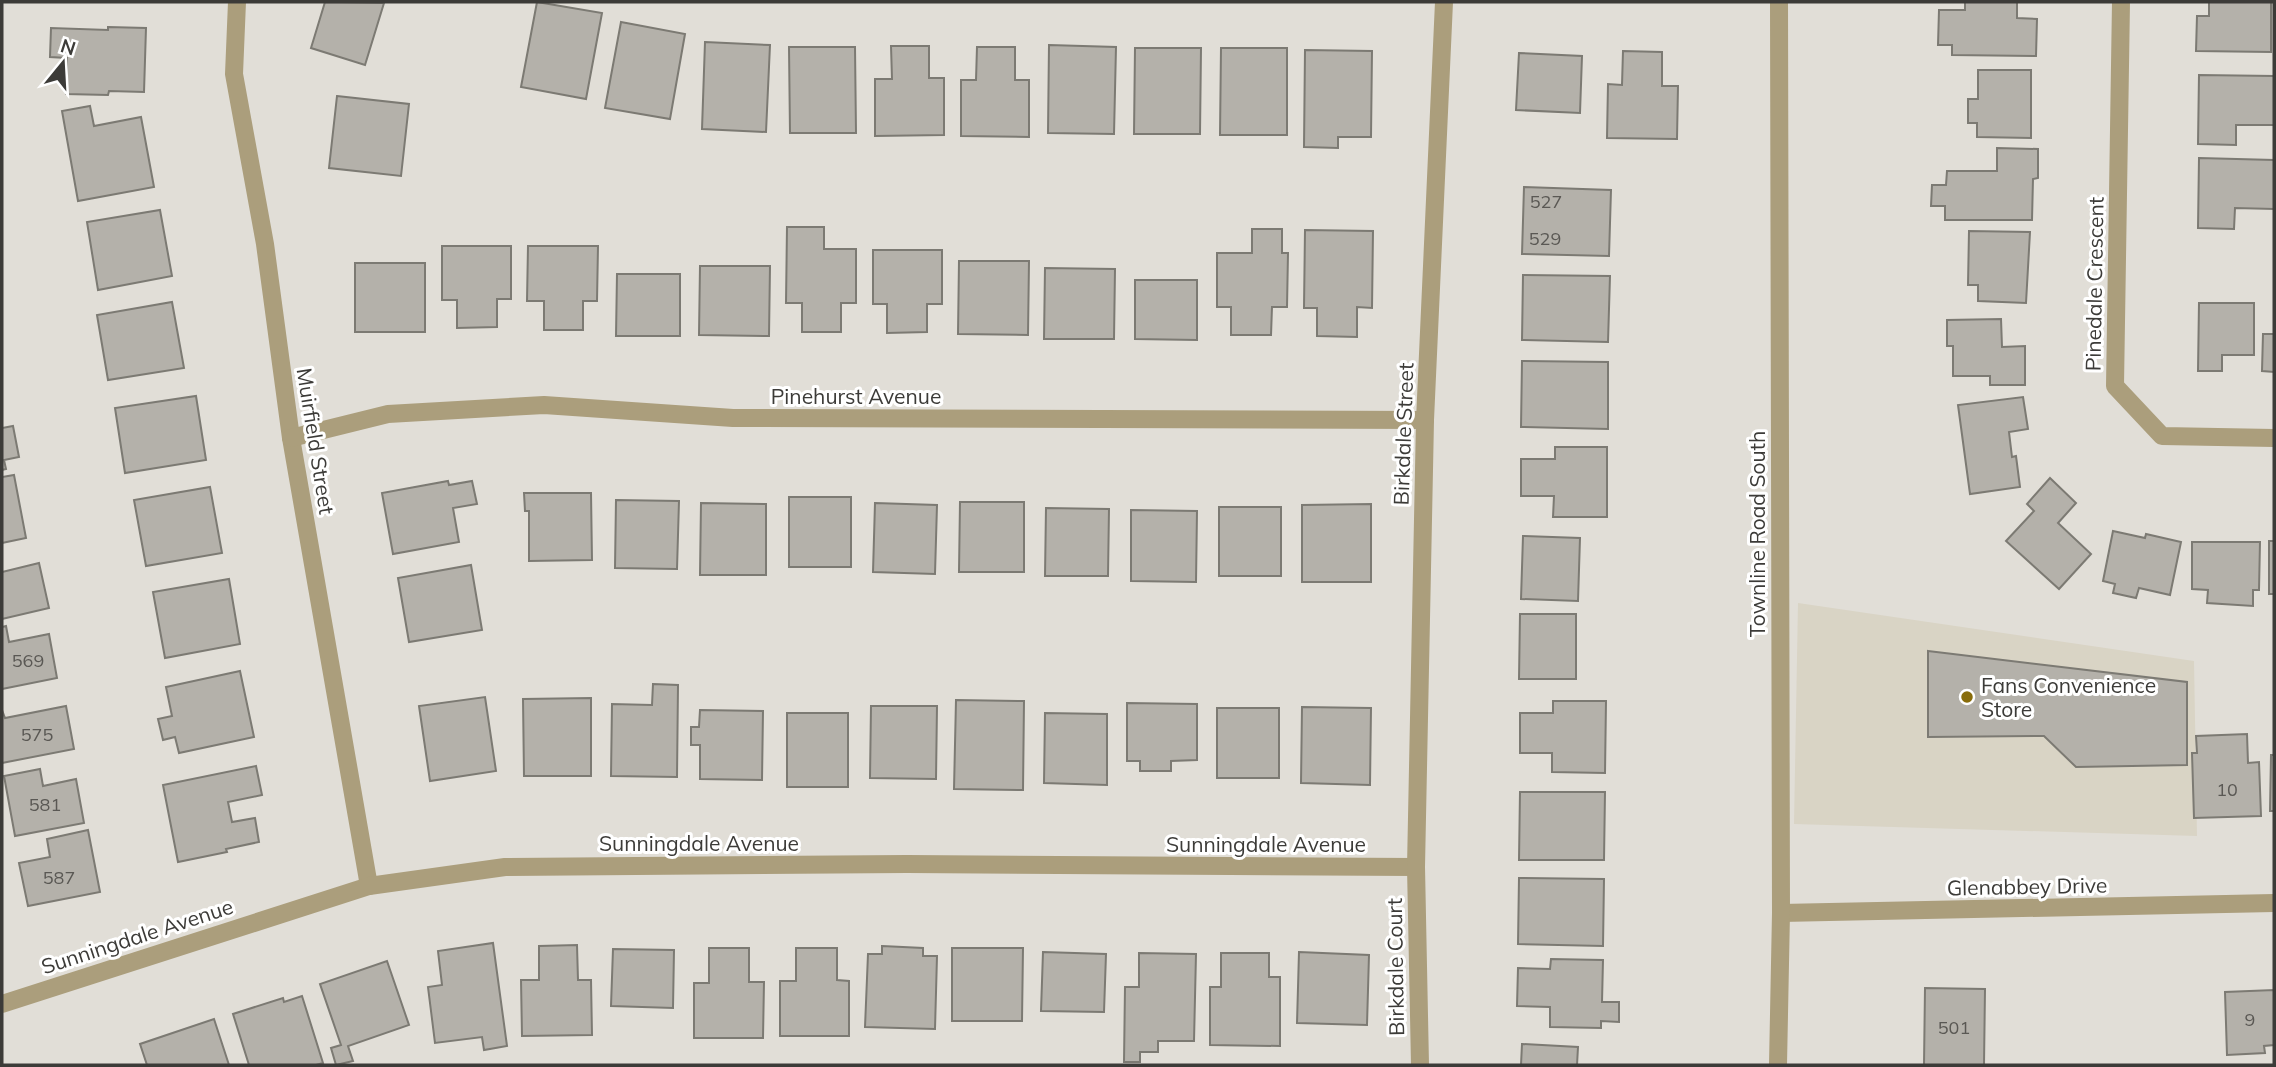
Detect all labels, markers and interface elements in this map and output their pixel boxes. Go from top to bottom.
north arrow [28,28,98,98]
text: N [58,33,79,60]
house number: 527 [1530,190,1562,213]
street label: Pinedale Crescent [2079,197,2109,371]
house number: 529 [1529,227,1561,250]
street label: Birkdale Street [1388,362,1418,506]
street label: Muirfield Street [292,366,340,516]
street label: Pinehurst Avenue [771,383,941,409]
street label: Townline Road South [1744,431,1770,637]
house number: 569 [12,649,44,672]
place label: Fans Convenience Store [1981,672,2156,722]
marker: Fans Convenience Store [1959,689,1975,705]
house number: 575 [21,723,53,746]
house number: 10 [2216,778,2238,801]
house number: 581 [29,793,61,816]
street label: Sunningdale Avenue [599,830,799,856]
street label: Sunningdale Avenue [1166,831,1366,857]
house number: 587 [43,866,75,889]
street label: Glenabbey Drive [1947,872,2107,900]
street label: Sunningdale Avenue [38,893,236,979]
street label: Birkdale Court [1381,898,1409,1036]
house number: 9 [2245,1008,2255,1031]
house number: 501 [1938,1016,1970,1039]

